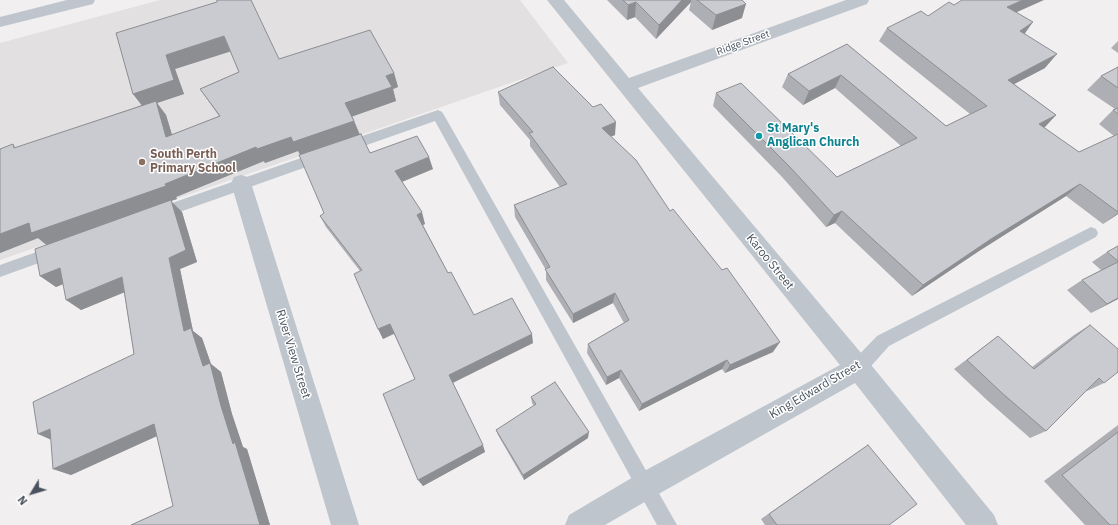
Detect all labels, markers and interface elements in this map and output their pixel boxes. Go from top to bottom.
street label: Ridge Street [715,28,771,58]
place label: St Mary's Anglican Church [767,122,859,150]
marker: St Mary's Anglican Church [754,131,764,141]
place label: South Perth Primary School [150,148,236,176]
marker: South Perth Primary School [137,157,147,167]
street label: Karoo Street [743,231,797,293]
street label: River View Street [273,308,313,400]
street label: King Edward Street [767,358,863,422]
north arrow [12,473,52,513]
text: N [15,493,31,508]

